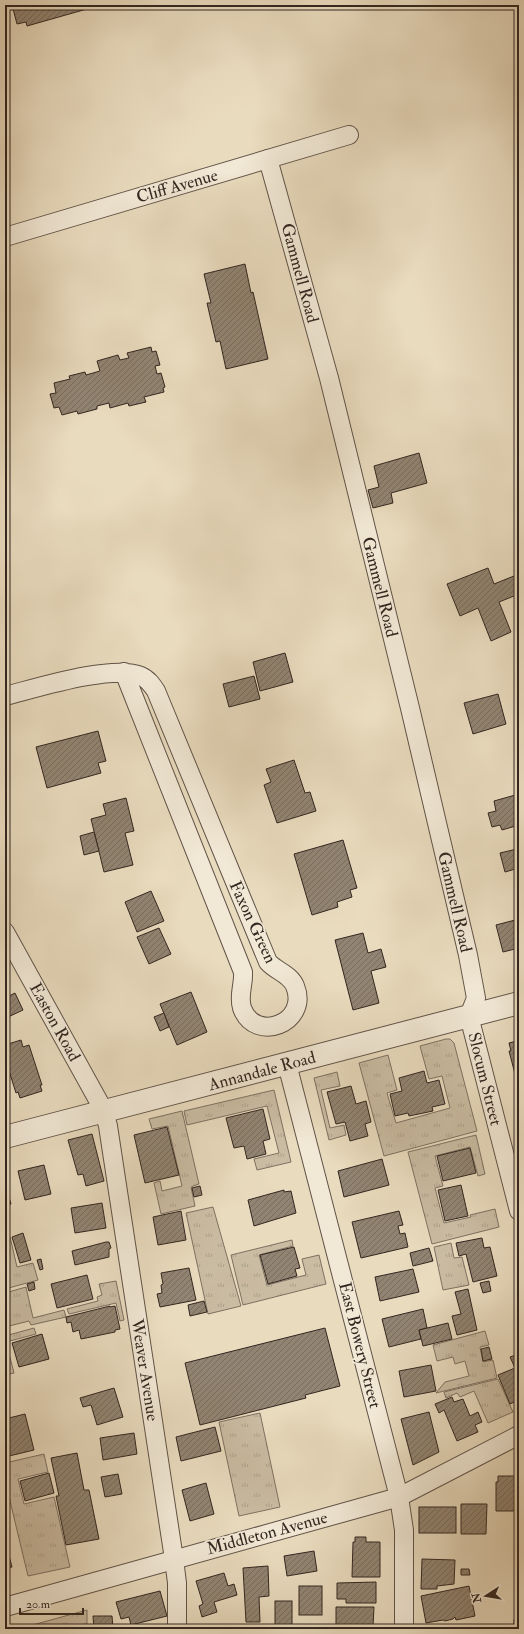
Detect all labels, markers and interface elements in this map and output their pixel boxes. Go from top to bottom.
street label: Cliff Avenue [134,164,220,208]
street label: Gammell Road [277,221,324,326]
street label: Gammell Road [357,535,403,640]
street label: Gammell Road [433,850,477,955]
street label: Faxon Green [225,877,281,967]
street label: Easton Road [25,979,85,1066]
street label: Slocum Street [463,1030,507,1128]
street label: Annandale Road [205,1046,318,1096]
street label: East Bowery Street [333,1280,386,1411]
street label: Weaver Avenue [126,1316,163,1423]
street label: Middleton Avenue [204,1507,330,1559]
north arrow [466,1576,506,1616]
scale bar [20,1590,83,1616]
text: N [469,1591,484,1605]
text: 20 m [26,1597,51,1612]

